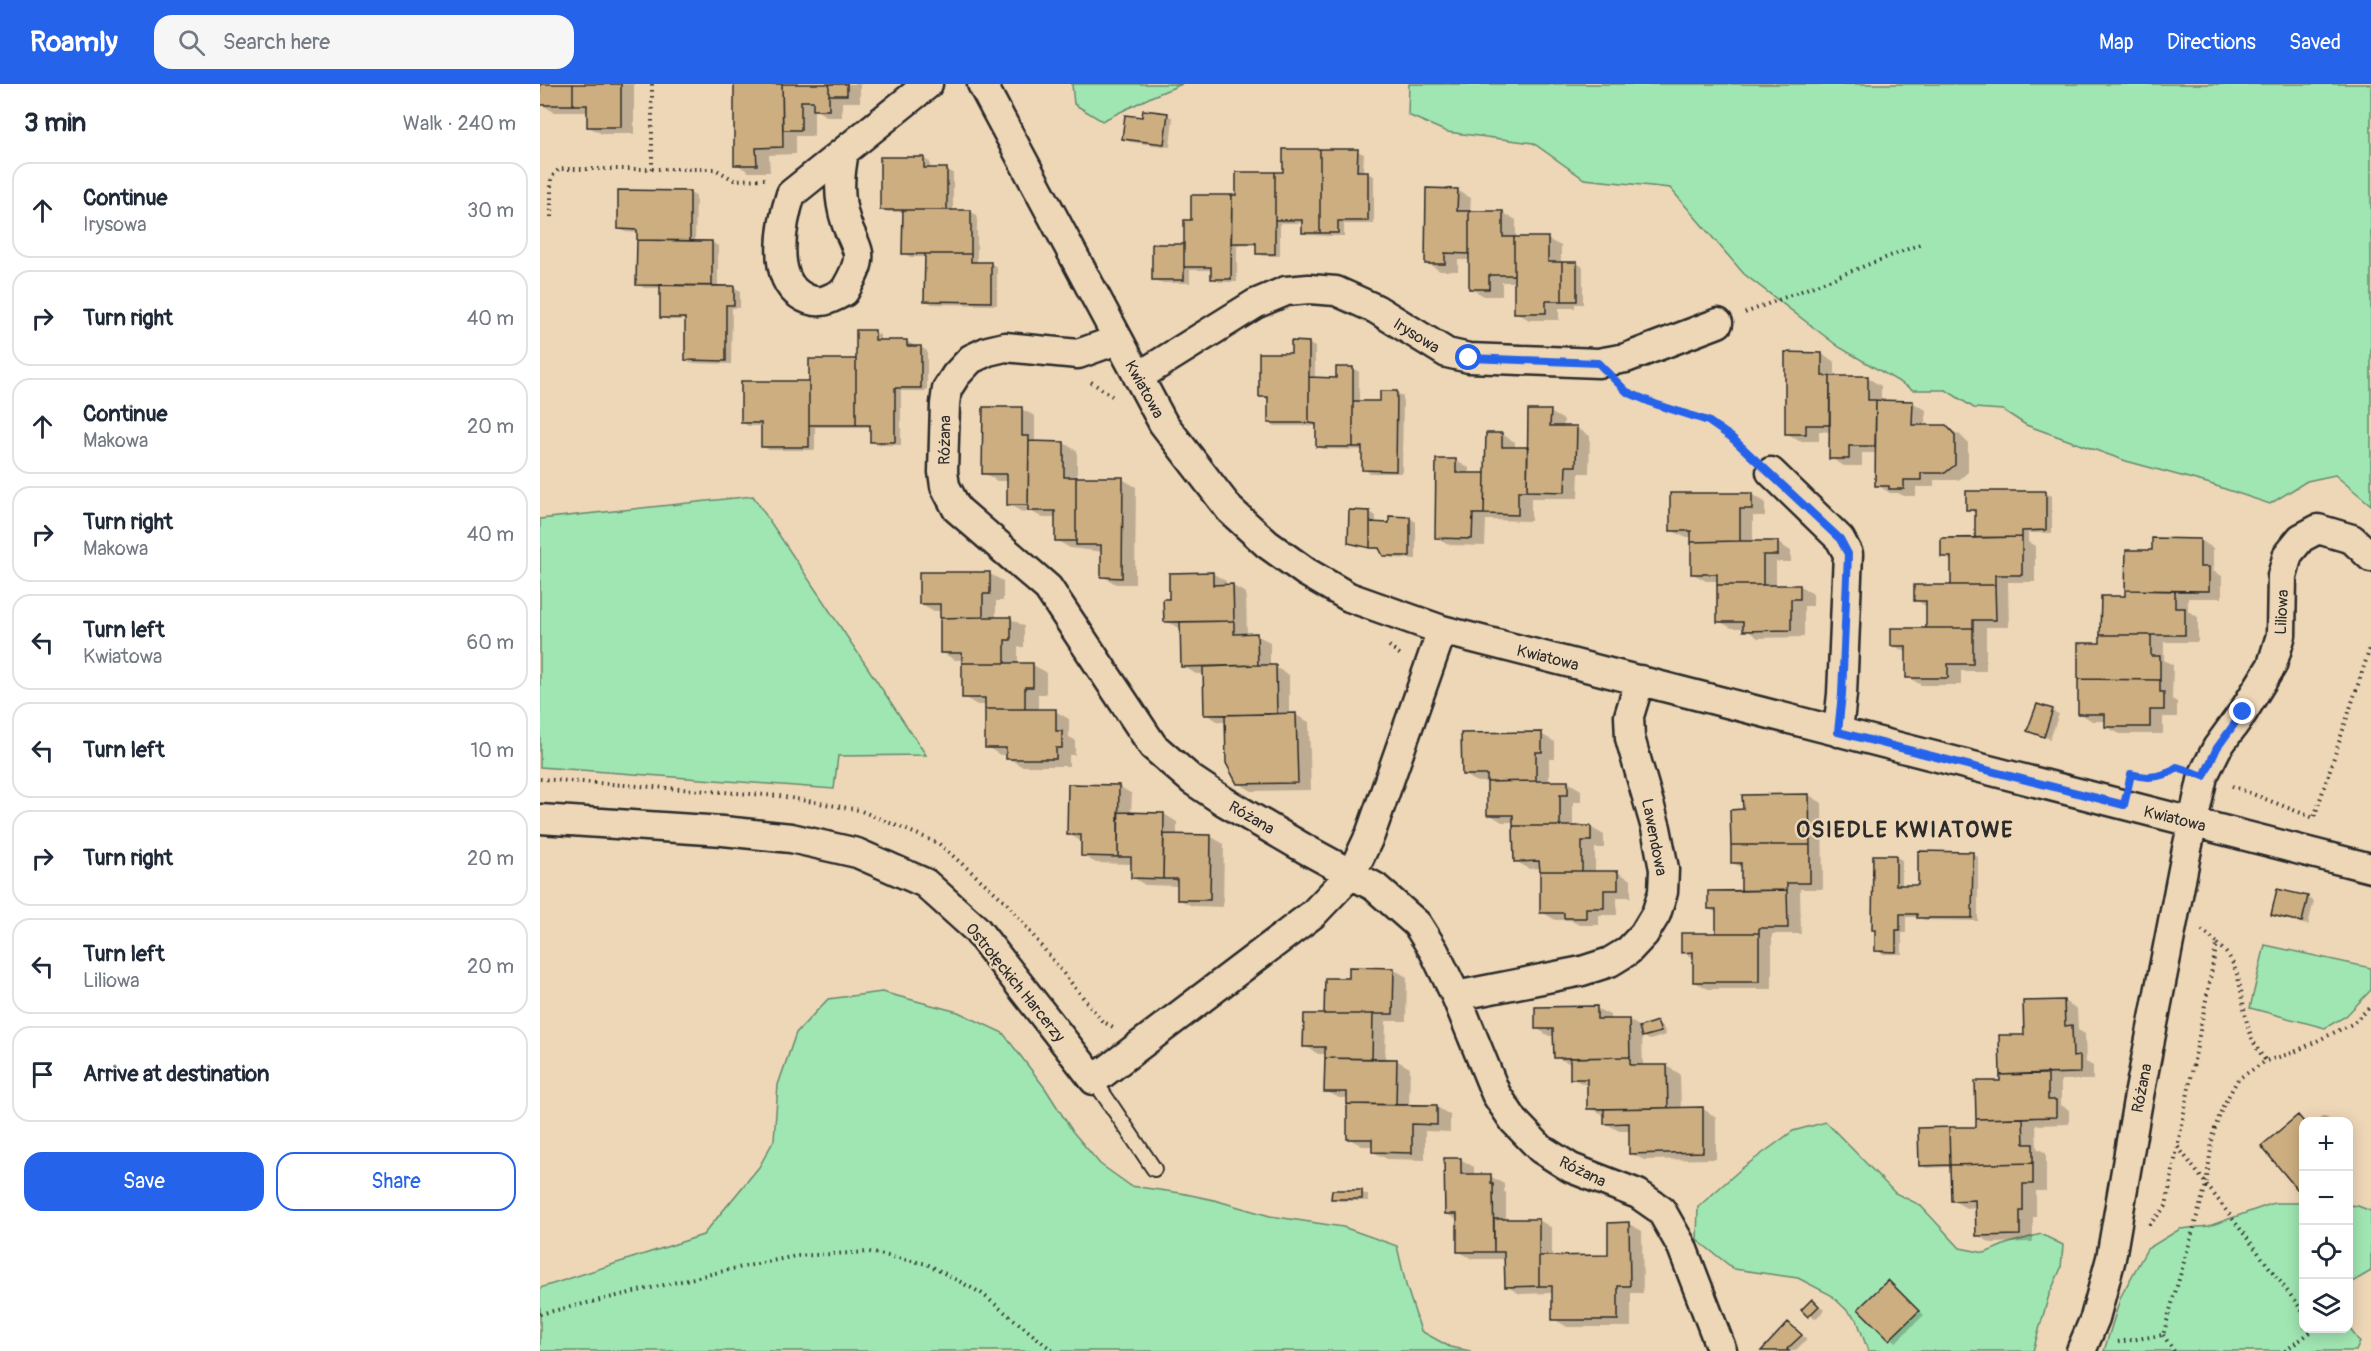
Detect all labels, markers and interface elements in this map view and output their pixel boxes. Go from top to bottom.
search box [154,15,574,69]
text: Roamly [30,25,118,60]
icon: search [175,26,208,59]
text: Search here [223,28,330,56]
text: Map [2099,29,2134,56]
text: Directions [2167,29,2256,56]
text: Saved [2289,29,2341,56]
text: 3 min [24,107,86,139]
text: Walk · 240 m [403,111,516,136]
text: Continue [83,184,167,212]
icon: ahead [26,194,59,227]
text: 30 m [467,198,514,223]
text: Irysowa [83,212,147,237]
icon: right [26,302,59,335]
text: Turn right [83,304,173,332]
text: 40 m [467,306,514,331]
street label: Irysowa [1390,314,1443,358]
route start [1455,344,1481,370]
street label: Kwiatowa [1120,357,1168,422]
text: Continue [83,400,167,428]
icon: ahead [26,410,59,443]
text: 20 m [467,414,514,439]
street label: Różana [935,415,955,465]
text: Makowa [83,428,148,453]
text: Turn right [83,508,173,536]
icon: right [26,518,59,551]
text: 40 m [467,522,514,547]
text: Makowa [83,536,148,561]
street label: Liliowa [2271,589,2293,635]
text: Turn left [83,616,165,644]
icon: left [26,626,59,659]
text: 60 m [467,630,514,655]
street label: Kwiatowa [1515,641,1581,675]
text: Kwiatowa [83,644,162,669]
route end [2229,698,2255,724]
icon: left [26,734,59,767]
text: Turn left [83,736,165,764]
text: 10 m [470,738,514,763]
street label: Różana [1225,797,1278,839]
street label: Lawendowa [1637,797,1671,877]
street label: Kwiatowa [2142,802,2208,836]
district label: OSIEDLE KWIATOWE [1796,816,2014,844]
icon: right [26,842,59,875]
text: Turn right [83,844,173,872]
text: 20 m [467,846,514,871]
street label: Ostrołęckich Harcerzy [961,919,1069,1046]
text: Turn left [83,940,165,968]
icon: left [26,950,59,983]
text: 20 m [467,954,514,979]
text: Liliowa [83,968,140,993]
icon: arrive [26,1058,59,1091]
text: Arrive at destination [83,1060,269,1088]
street label: Różana [2127,1062,2157,1115]
map controls [2299,1117,2353,1333]
button: + [2299,1117,2353,1171]
button: Save [24,1152,264,1211]
button: Share [276,1152,516,1211]
street label: Różana [1556,1152,1609,1192]
button: − [2299,1171,2353,1225]
button: locate [2299,1225,2353,1279]
button: layers [2299,1279,2353,1333]

